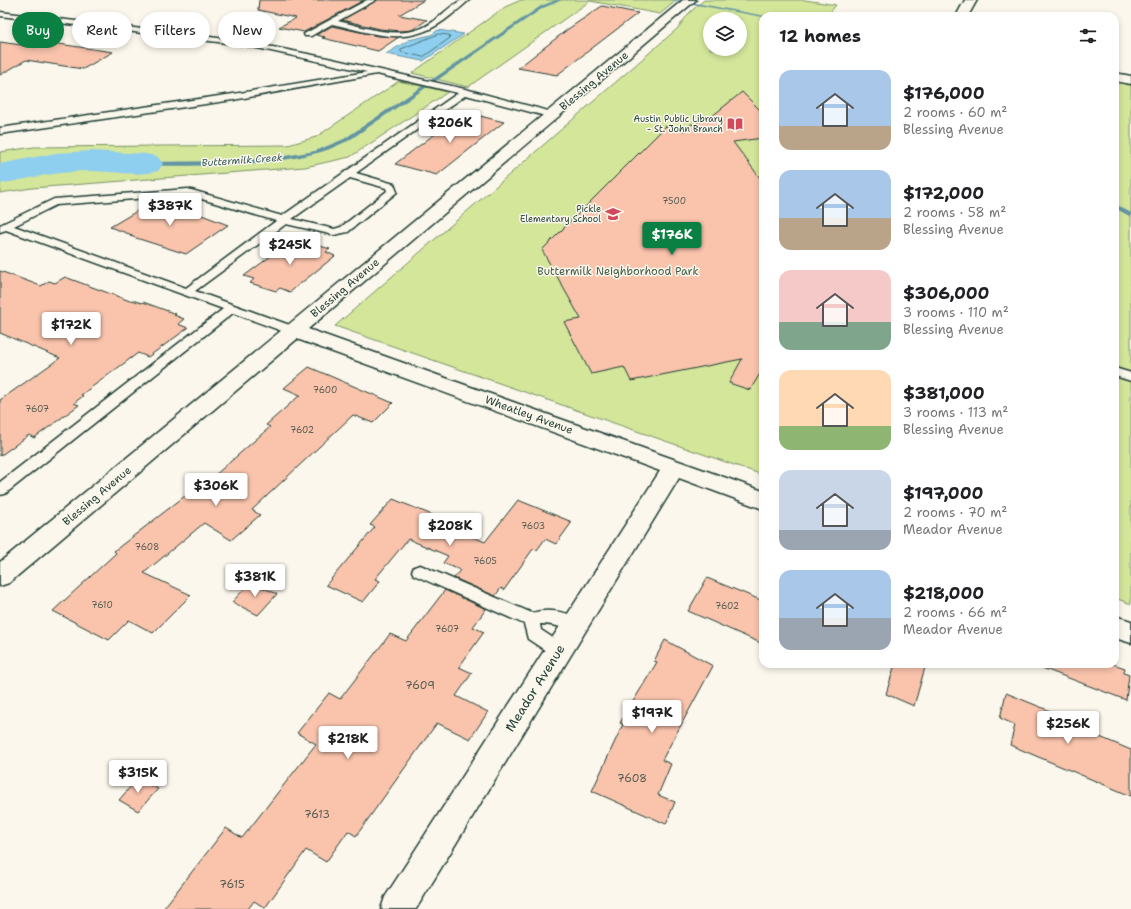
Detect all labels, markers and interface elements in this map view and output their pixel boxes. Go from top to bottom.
chip: Buy [12,12,64,48]
chip: Rent [72,12,132,48]
chip: Filters [140,12,210,48]
chip: New [218,12,276,48]
map controls [703,12,747,56]
button: layers [703,12,747,56]
text: 12 homes [779,25,861,47]
icon: filters [1077,25,1099,47]
street label: Blessing Avenue [557,48,631,114]
text: $176,000 [903,82,985,104]
icon: home [811,86,859,134]
text: 2 rooms · 60 m² [903,104,1007,121]
pin: $206K [422,110,478,144]
place label: Austin Public Library - St. John Branch [634,113,723,135]
text: $206K [428,114,472,131]
library icon: Austin Public Library - St. John Branch [726,115,744,133]
text: Blessing Avenue [903,121,1004,138]
water label: Buttermilk Creek [201,151,283,169]
text: $172,000 [903,182,984,204]
icon: home [811,186,859,234]
pin: $387K [142,193,198,227]
house number: 7500 [662,195,686,207]
text: $387K [148,197,192,214]
place label: Pickle Elementary School [520,203,601,225]
text: 2 rooms · 58 m² [903,204,1006,221]
school or university icon: Pickle Elementary School [604,205,622,223]
text: Blessing Avenue [903,221,1004,238]
pin: $176K [644,222,700,256]
text: $176K [651,226,693,243]
pin: $245K [262,232,318,266]
text: $245K [269,236,311,253]
street label: Blessing Avenue [308,255,382,321]
park label: Buttermilk Neighborhood Park [537,264,699,279]
text: $306,000 [903,282,990,304]
icon: home [811,286,859,334]
text: 3 rooms · 110 m² [903,304,1009,321]
pin: $172K [43,312,99,346]
text: $172K [51,316,91,333]
text: Blessing Avenue [903,321,1004,338]
text: $381,000 [903,382,985,404]
house number: 7600 [313,384,337,396]
icon: home [811,386,859,434]
street label: Wheatley Avenue [483,392,575,438]
house number: 7607 [25,403,49,415]
text: 3 rooms · 113 m² [903,404,1008,421]
text: Blessing Avenue [903,421,1004,438]
house number: 7602 [290,424,314,436]
street label: Blessing Avenue [60,463,134,529]
pin: $306K [188,473,244,507]
text: $306K [194,477,238,494]
text: $197,000 [903,482,983,504]
icon: home [811,486,859,534]
text: 2 rooms · 70 m² [903,504,1007,521]
pin: $208K [422,513,478,547]
text: $208K [428,517,472,534]
house number: 7603 [521,520,545,532]
text: Meador Avenue [903,521,1003,538]
house number: 7608 [135,541,159,553]
house number: 7605 [473,555,497,567]
pin: $381K [227,564,283,598]
text: $381K [234,568,276,585]
text: $218,000 [903,582,984,604]
icon: home [811,586,859,634]
house number: 7610 [91,599,113,611]
house number: 7602 [715,600,739,612]
text: 2 rooms · 66 m² [903,604,1007,621]
text: Meador Avenue [903,621,1003,638]
house number: 7607 [435,623,459,635]
street label: Meador Avenue [501,641,569,735]
house number: 7609 [405,678,435,693]
pin: $197K [624,700,680,734]
text: $197K [631,704,673,721]
pin: $256K [1040,711,1096,745]
text: $256K [1046,715,1090,732]
pin: $218K [320,726,376,760]
text: $218K [328,730,368,747]
pin: $315K [110,760,166,794]
text: $315K [118,764,158,781]
house number: 7608 [617,771,647,786]
house number: 7613 [304,807,330,822]
house number: 7615 [219,877,245,892]

